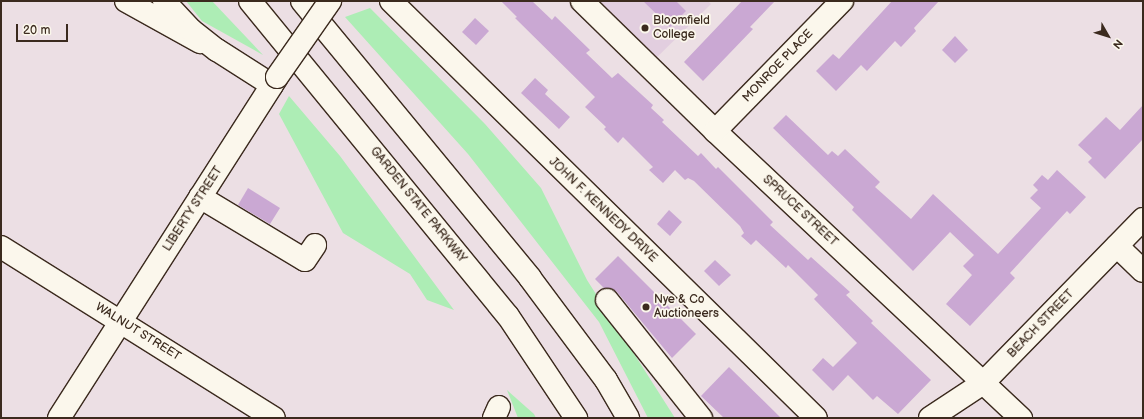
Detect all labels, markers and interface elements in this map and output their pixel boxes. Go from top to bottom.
place label: Bloomfield College [653,14,710,42]
scale bar [18,16,70,42]
north arrow [1088,16,1128,56]
text: 20 m [23,23,50,38]
marker: Bloomfield College [640,23,650,33]
street label: MONROE PLACE [740,27,816,105]
text: N [1110,37,1125,51]
street label: GARDEN STATE PARKWAY [367,144,469,266]
street label: JOHN F. KENNEDY DRIVE [546,155,660,265]
street label: LIBERTY STREET [160,164,226,254]
street label: SPRUCE STREET [759,172,841,250]
street label: BEACH STREET [1005,287,1077,361]
place label: Nye & Co Auctioneers [654,293,719,321]
street label: WALNUT STREET [92,300,184,364]
marker: Nye & Co Auctioneers [641,302,651,312]

